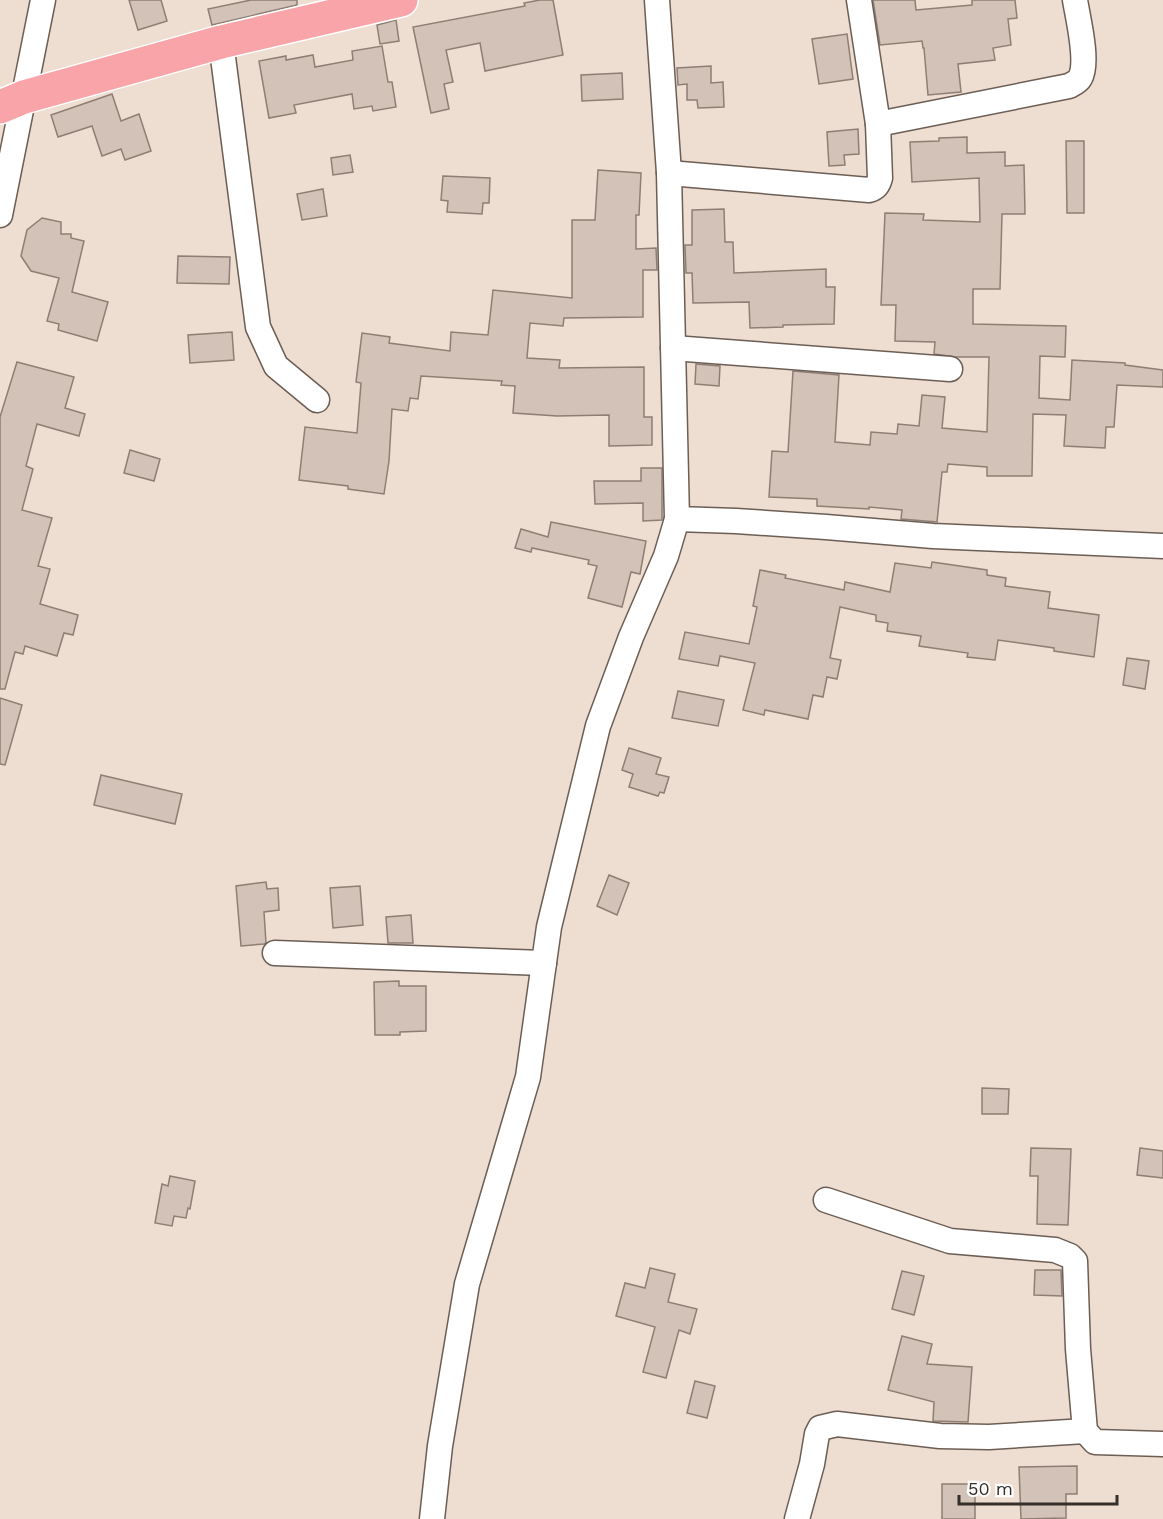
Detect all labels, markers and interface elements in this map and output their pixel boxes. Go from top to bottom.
scale bar [959,1468,1116,1506]
text: 50 m [968,1478,1013,1499]

